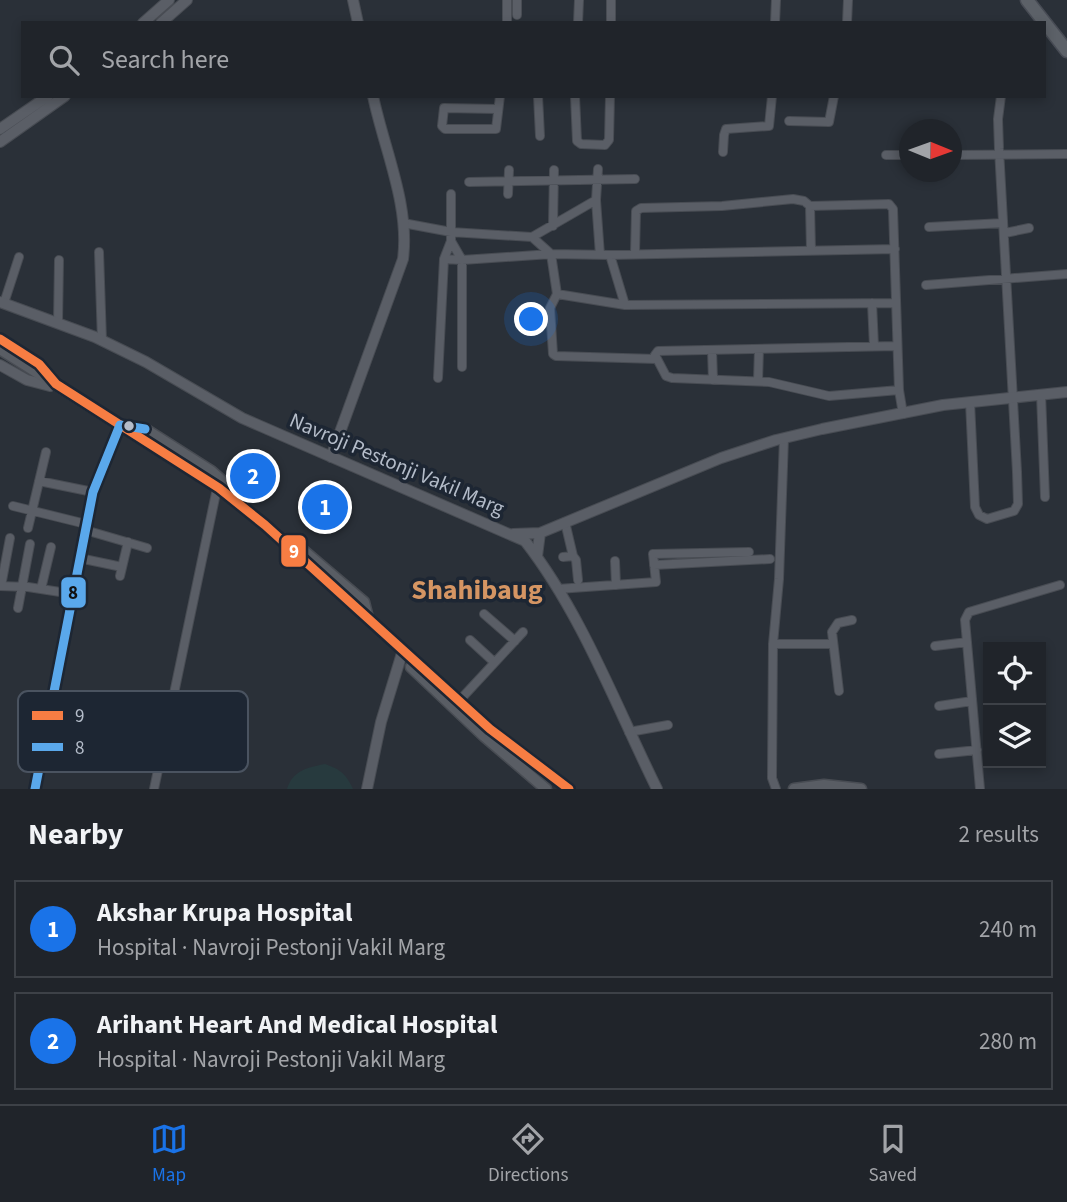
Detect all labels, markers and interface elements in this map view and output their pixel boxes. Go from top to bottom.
search box [21,21,1046,98]
icon: search [45,41,83,79]
text: Search here [101,41,229,78]
north arrow [899,119,962,182]
your location [514,302,548,336]
street label: Navroji Pestonji Vakil Marg [285,405,510,523]
unlabelled marker [122,419,136,433]
pin: 2 [230,450,276,502]
pin: 1 [302,481,348,533]
line badge: 9 [280,534,307,568]
text: 9 [289,539,299,566]
district label: Shahibaug [411,570,543,610]
line badge: 8 [60,576,87,609]
text: 8 [68,580,78,607]
map controls [983,642,1046,768]
button: locate [983,642,1046,705]
legend [18,691,248,772]
text: 9 [75,703,84,730]
button: layers [983,705,1046,768]
text: 8 [75,735,84,762]
text: Nearby [28,813,123,856]
text: 2 results [959,818,1039,851]
text: Akshar Krupa Hospital [97,894,352,931]
text: 1 [47,913,59,946]
text: 240 m [979,913,1037,946]
text: Hospital · Navroji Pestonji Vakil Marg [97,931,445,964]
text: Arihant Heart And Medical Hospital [97,1006,497,1043]
text: 2 [47,1025,59,1058]
text: 280 m [979,1025,1037,1058]
text: Hospital · Navroji Pestonji Vakil Marg [97,1043,445,1076]
tab: Map [150,1120,188,1189]
tab: Directions [488,1120,568,1189]
tab: Saved [868,1120,917,1189]

